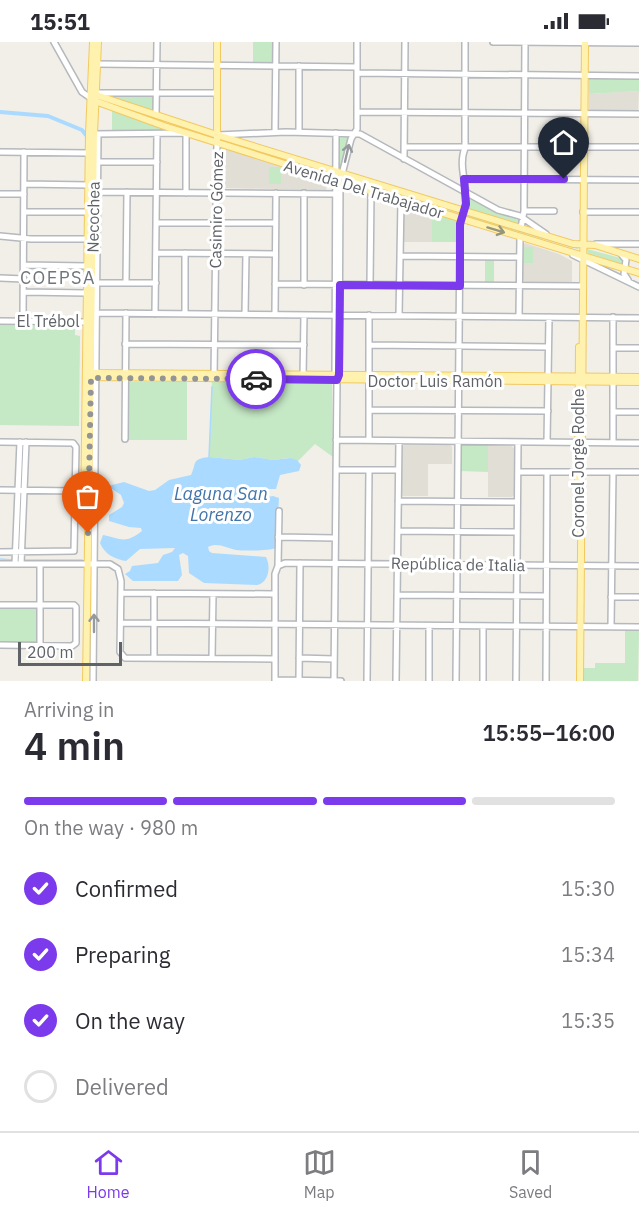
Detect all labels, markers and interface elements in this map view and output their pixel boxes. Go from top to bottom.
text: 15:51 [30,7,90,36]
pin [538,117,589,179]
icon: home [547,126,580,159]
one-way arrow [342,144,354,163]
street label: Casimiro Gómez [205,151,227,269]
street label: Avenida Del Trabajador [282,155,446,223]
street label: Necochea [82,181,104,253]
one-way arrow [486,225,505,236]
district label: COEPSA [20,266,96,289]
street label: El Trébol [16,311,80,331]
courier [226,349,286,409]
icon: car [240,363,273,396]
street label: Doctor Luis Ramón [367,371,503,391]
street label: Coronel Jorge Rodhe [568,388,588,538]
pin [62,471,113,533]
icon: bag [71,480,104,513]
water label: Laguna San Lorenzo [174,482,268,526]
street label: República de Italia [391,553,526,575]
one-way arrow [88,613,100,633]
scale bar [18,639,122,666]
text: 200 m [27,642,74,662]
text: Arriving in [24,696,114,723]
text: 15:55–16:00 [482,718,615,747]
text: 4 min [24,720,125,771]
text: On the way · 980 m [24,814,198,841]
icon: check [24,872,57,905]
text: Confirmed [75,874,178,903]
text: 15:30 [561,875,615,902]
icon: check [24,938,57,971]
text: Preparing [75,940,170,969]
text: 15:34 [561,941,615,968]
icon: check [24,1004,57,1037]
text: On the way [75,1006,185,1035]
text: 15:35 [561,1007,615,1034]
text: Delivered [75,1072,169,1101]
tab: Home [87,1146,130,1202]
tab: Map [303,1146,336,1202]
tab: Saved [509,1146,552,1202]

